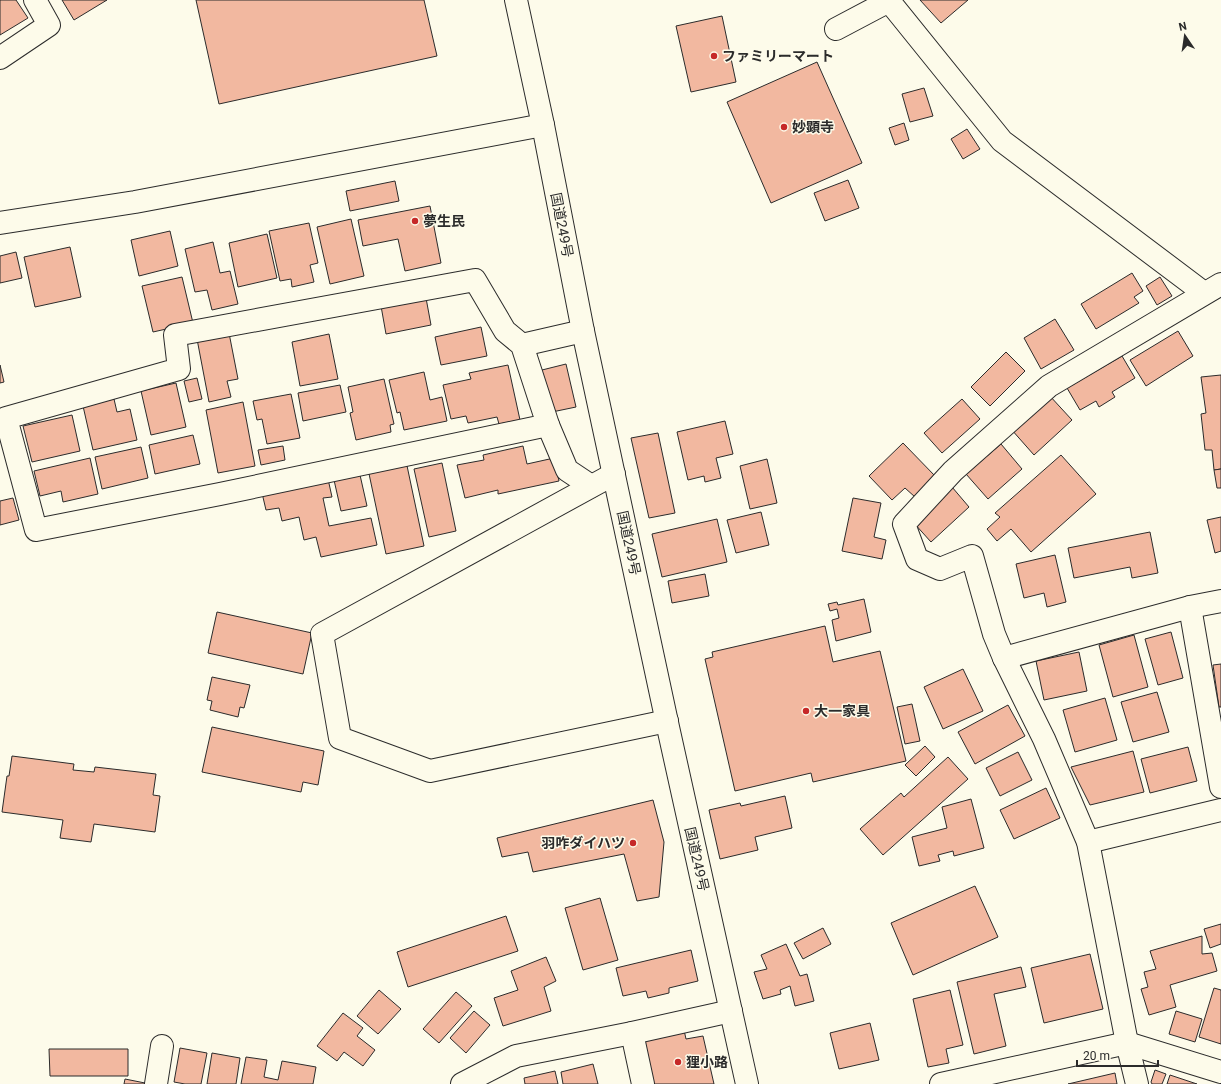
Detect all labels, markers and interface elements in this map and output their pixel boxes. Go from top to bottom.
north arrow [1165,16,1205,56]
text: N [1178,19,1188,34]
place label: ファミリーマート [722,48,834,64]
marker: ファミリーマート [709,51,719,61]
place label: 妙顕寺 [792,119,834,135]
marker: 妙顕寺 [779,122,789,132]
street label: 国道249号 [548,191,576,259]
place label: 夢生民 [423,213,465,229]
marker: 夢生民 [410,216,420,226]
street label: 国道249号 [614,509,644,577]
place label: 大一家具 [814,703,870,719]
marker: 大一家具 [801,706,811,716]
street label: 国道249号 [682,825,712,893]
place label: 羽咋ダイハツ [541,835,625,851]
marker: 羽咋ダイハツ [628,838,638,848]
scale bar [1077,1042,1158,1068]
text: 20 m [1083,1049,1110,1063]
place label: 狸小路 [686,1054,728,1070]
marker: 狸小路 [673,1057,683,1067]

